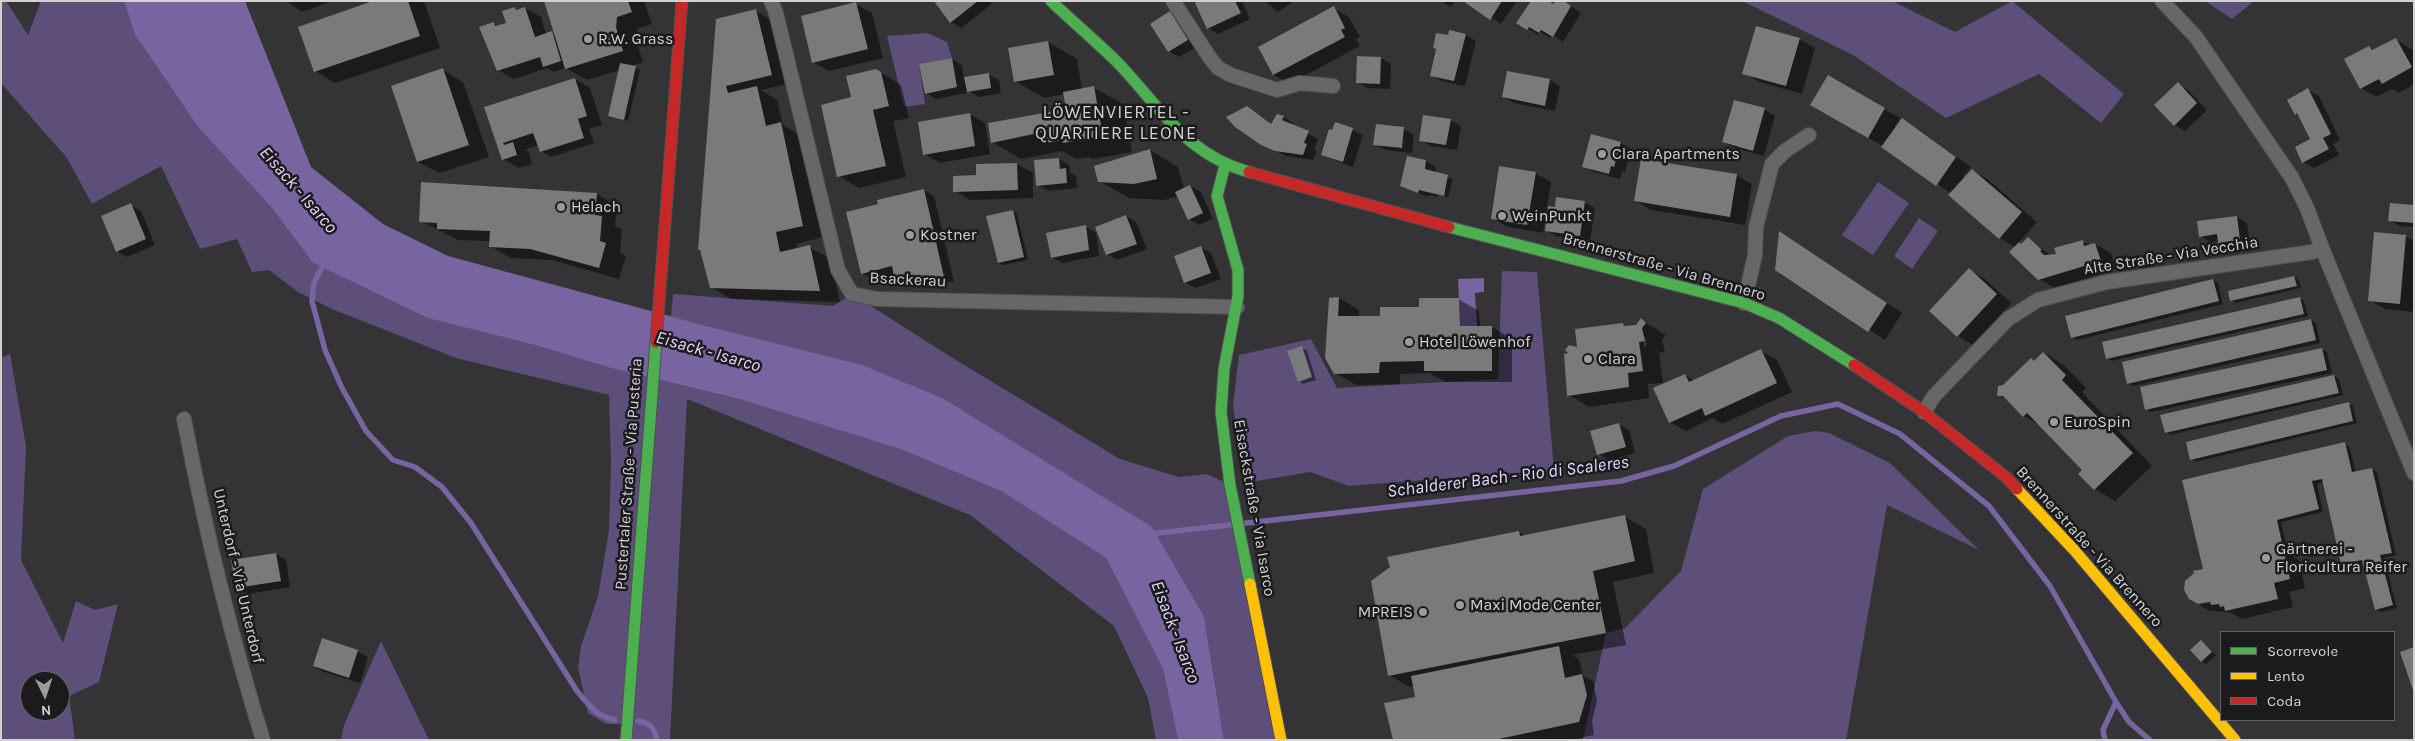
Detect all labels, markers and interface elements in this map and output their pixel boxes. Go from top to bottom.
place label: R.W. Grass [598,29,673,49]
marker: R.W. Grass [582,33,594,45]
district label: LÖWENVIERTEL - QUARTIERE LEONE [1033,102,1199,144]
water label: Eisack - Isarco [254,142,342,238]
place label: Clara Apartments [1612,144,1740,164]
marker: Clara Apartments [1596,148,1608,160]
place label: Helach [571,197,621,217]
marker: Helach [555,201,567,213]
place label: WeinPunkt [1512,206,1592,226]
marker: WeinPunkt [1496,210,1508,222]
place label: Kostner [920,225,977,245]
marker: Kostner [904,229,916,241]
street label: Brennerstraße - Via Brennero [1560,229,1768,305]
street label: Alte Straße - Via Vecchia [2083,233,2259,279]
street label: Bsackerau [869,268,947,292]
water label: Eisack - Isarco [653,327,763,377]
place label: Hotel Löwenhof [1419,332,1531,352]
marker: Hotel Löwenhof [1403,336,1415,348]
place label: Clara [1598,349,1636,369]
marker: Clara [1582,353,1594,365]
street label: Pustertaler Straße - Via Pusteria [611,357,647,591]
place label: EuroSpin [2064,412,2131,432]
marker: EuroSpin [2048,416,2060,428]
street label: Eisackstraße - Via Isarco [1229,418,1279,598]
water label: Schalderer Bach - Rio di Scaleres [1386,451,1630,503]
street label: Brennerstraße - Via Brennero [2012,463,2166,631]
street label: Unterdorf - Via Unterdorf [209,487,267,665]
place label: Gärtnerei - Floricultura Reifer [2276,539,2407,577]
marker: Gärtnerei - Floricultura Reifer [2260,552,2272,564]
water label: Eisack - Isarco [1146,578,1204,686]
place label: Maxi Mode Center [1470,595,1601,615]
marker: Maxi Mode Center [1454,599,1466,611]
place label: MPREIS [1358,602,1413,622]
marker: MPREIS [1417,606,1429,618]
legend [2220,631,2395,721]
text: Scorrevole [2267,642,2338,660]
text: Lento [2267,667,2305,685]
north arrow [20,671,70,721]
text: Coda [2267,692,2302,710]
text: N [40,702,52,719]

